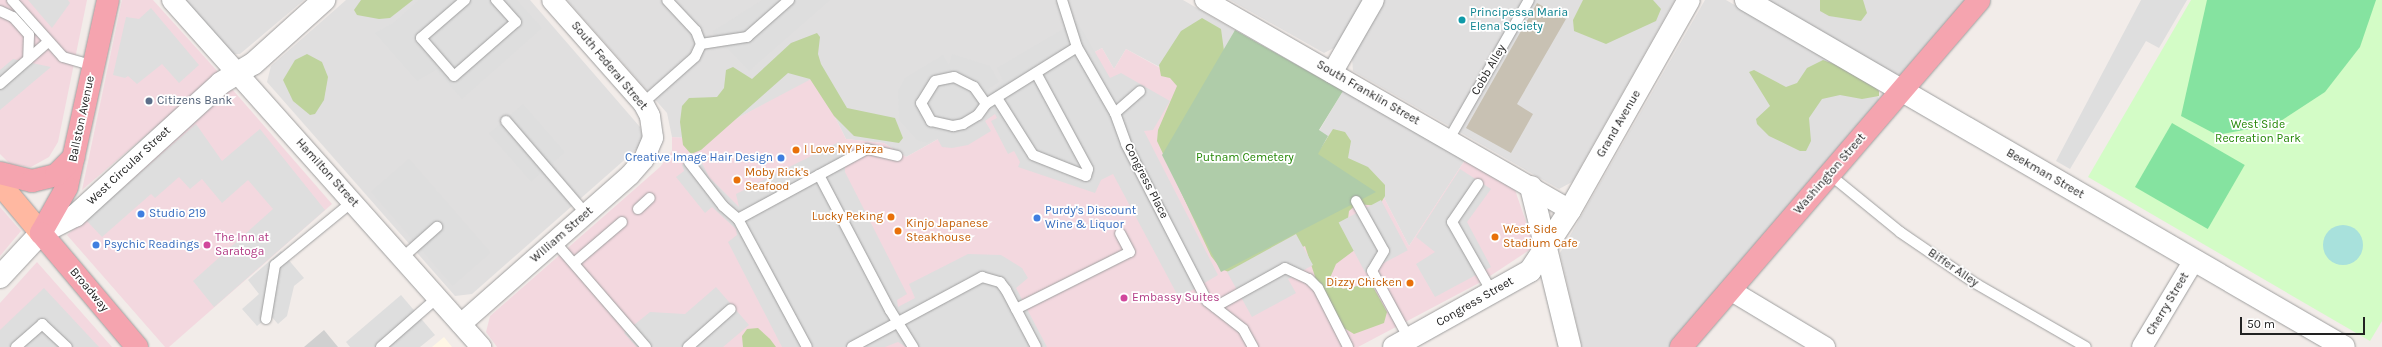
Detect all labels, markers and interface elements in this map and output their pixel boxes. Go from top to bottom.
place label: Principessa Maria Elena Society [1470,6,1568,34]
marker: Principessa Maria Elena Society [1457,15,1467,25]
street label: South Federal Street [568,19,650,113]
street label: Cobb Alley [1469,42,1509,98]
street label: South Franklin Street [1314,58,1422,128]
street label: Ballston Avenue [66,75,98,163]
street label: Grand Avenue [1594,88,1644,160]
place label: Citizens Bank [157,94,232,108]
marker: Citizens Bank [144,96,154,106]
park label: West Side Recreation Park [2215,118,2301,146]
street label: West Circular Street [84,124,174,208]
street label: Washington Street [1791,131,1869,217]
street label: Hamilton Street [293,136,361,210]
street label: Congress Place [1121,141,1171,221]
place label: I Love NY Pizza [804,143,883,157]
marker: I Love NY Pizza [791,145,801,155]
street label: Beekman Street [2004,146,2086,202]
place label: Creative Image Hair Design [625,151,773,165]
park label: Putnam Cemetery [1196,151,1294,165]
marker: Creative Image Hair Design [776,153,786,163]
place label: Moby Rick's Seafood [745,166,809,194]
marker: Moby Rick's Seafood [732,175,742,185]
street label: William Street [528,204,596,266]
place label: Purdy's Discount Wine & Liquor [1045,204,1136,232]
place label: Studio 219 [149,207,206,221]
marker: Studio 219 [136,209,146,219]
place label: Lucky Peking [812,210,883,224]
marker: Lucky Peking [886,212,896,222]
marker: Purdy's Discount Wine & Liquor [1032,213,1042,223]
place label: Kinjo Japanese Steakhouse [906,217,988,245]
place label: West Side Stadium Cafe [1503,223,1578,251]
marker: Kinjo Japanese Steakhouse [893,226,903,236]
place label: The Inn at Saratoga [215,231,269,259]
marker: West Side Stadium Cafe [1490,232,1500,242]
place label: Psychic Readings [104,238,199,252]
marker: Psychic Readings [91,240,101,250]
marker: The Inn at Saratoga [202,240,212,250]
street label: Biffer Alley [1925,246,1981,290]
street label: Broadway [66,265,112,315]
street label: Cherry Street [2144,270,2192,338]
street label: Congress Street [1434,274,1516,330]
place label: Dizzy Chicken [1326,276,1402,290]
marker: Dizzy Chicken [1405,278,1415,288]
place label: Embassy Suites [1132,291,1220,305]
marker: Embassy Suites [1119,293,1129,303]
scale bar [2242,309,2367,335]
text: 50 m [2247,317,2275,331]

